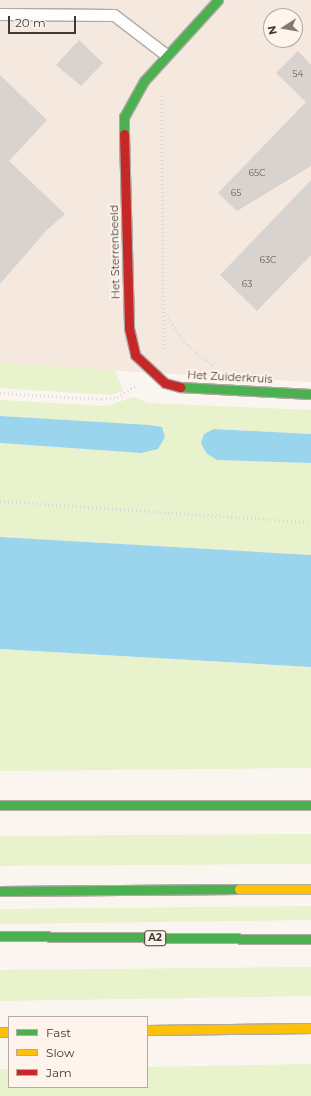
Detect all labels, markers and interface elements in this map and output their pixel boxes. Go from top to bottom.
scale bar [10,8,78,34]
north arrow [263,8,303,48]
text: 20 m [15,15,46,30]
text: N [264,24,280,36]
house number: 54 [292,69,304,79]
house number: 65C [249,168,265,178]
house number: 65 [231,188,241,198]
street label: Het Sterrenbeeld [108,205,122,299]
house number: 63C [260,255,276,265]
house number: 63 [242,279,252,289]
street label: Het Zuiderkruis [187,368,273,386]
road number: A2 [144,930,166,946]
legend [8,1016,148,1088]
text: Fast [46,1025,71,1040]
text: Slow [46,1045,75,1060]
text: Jam [46,1065,72,1080]

